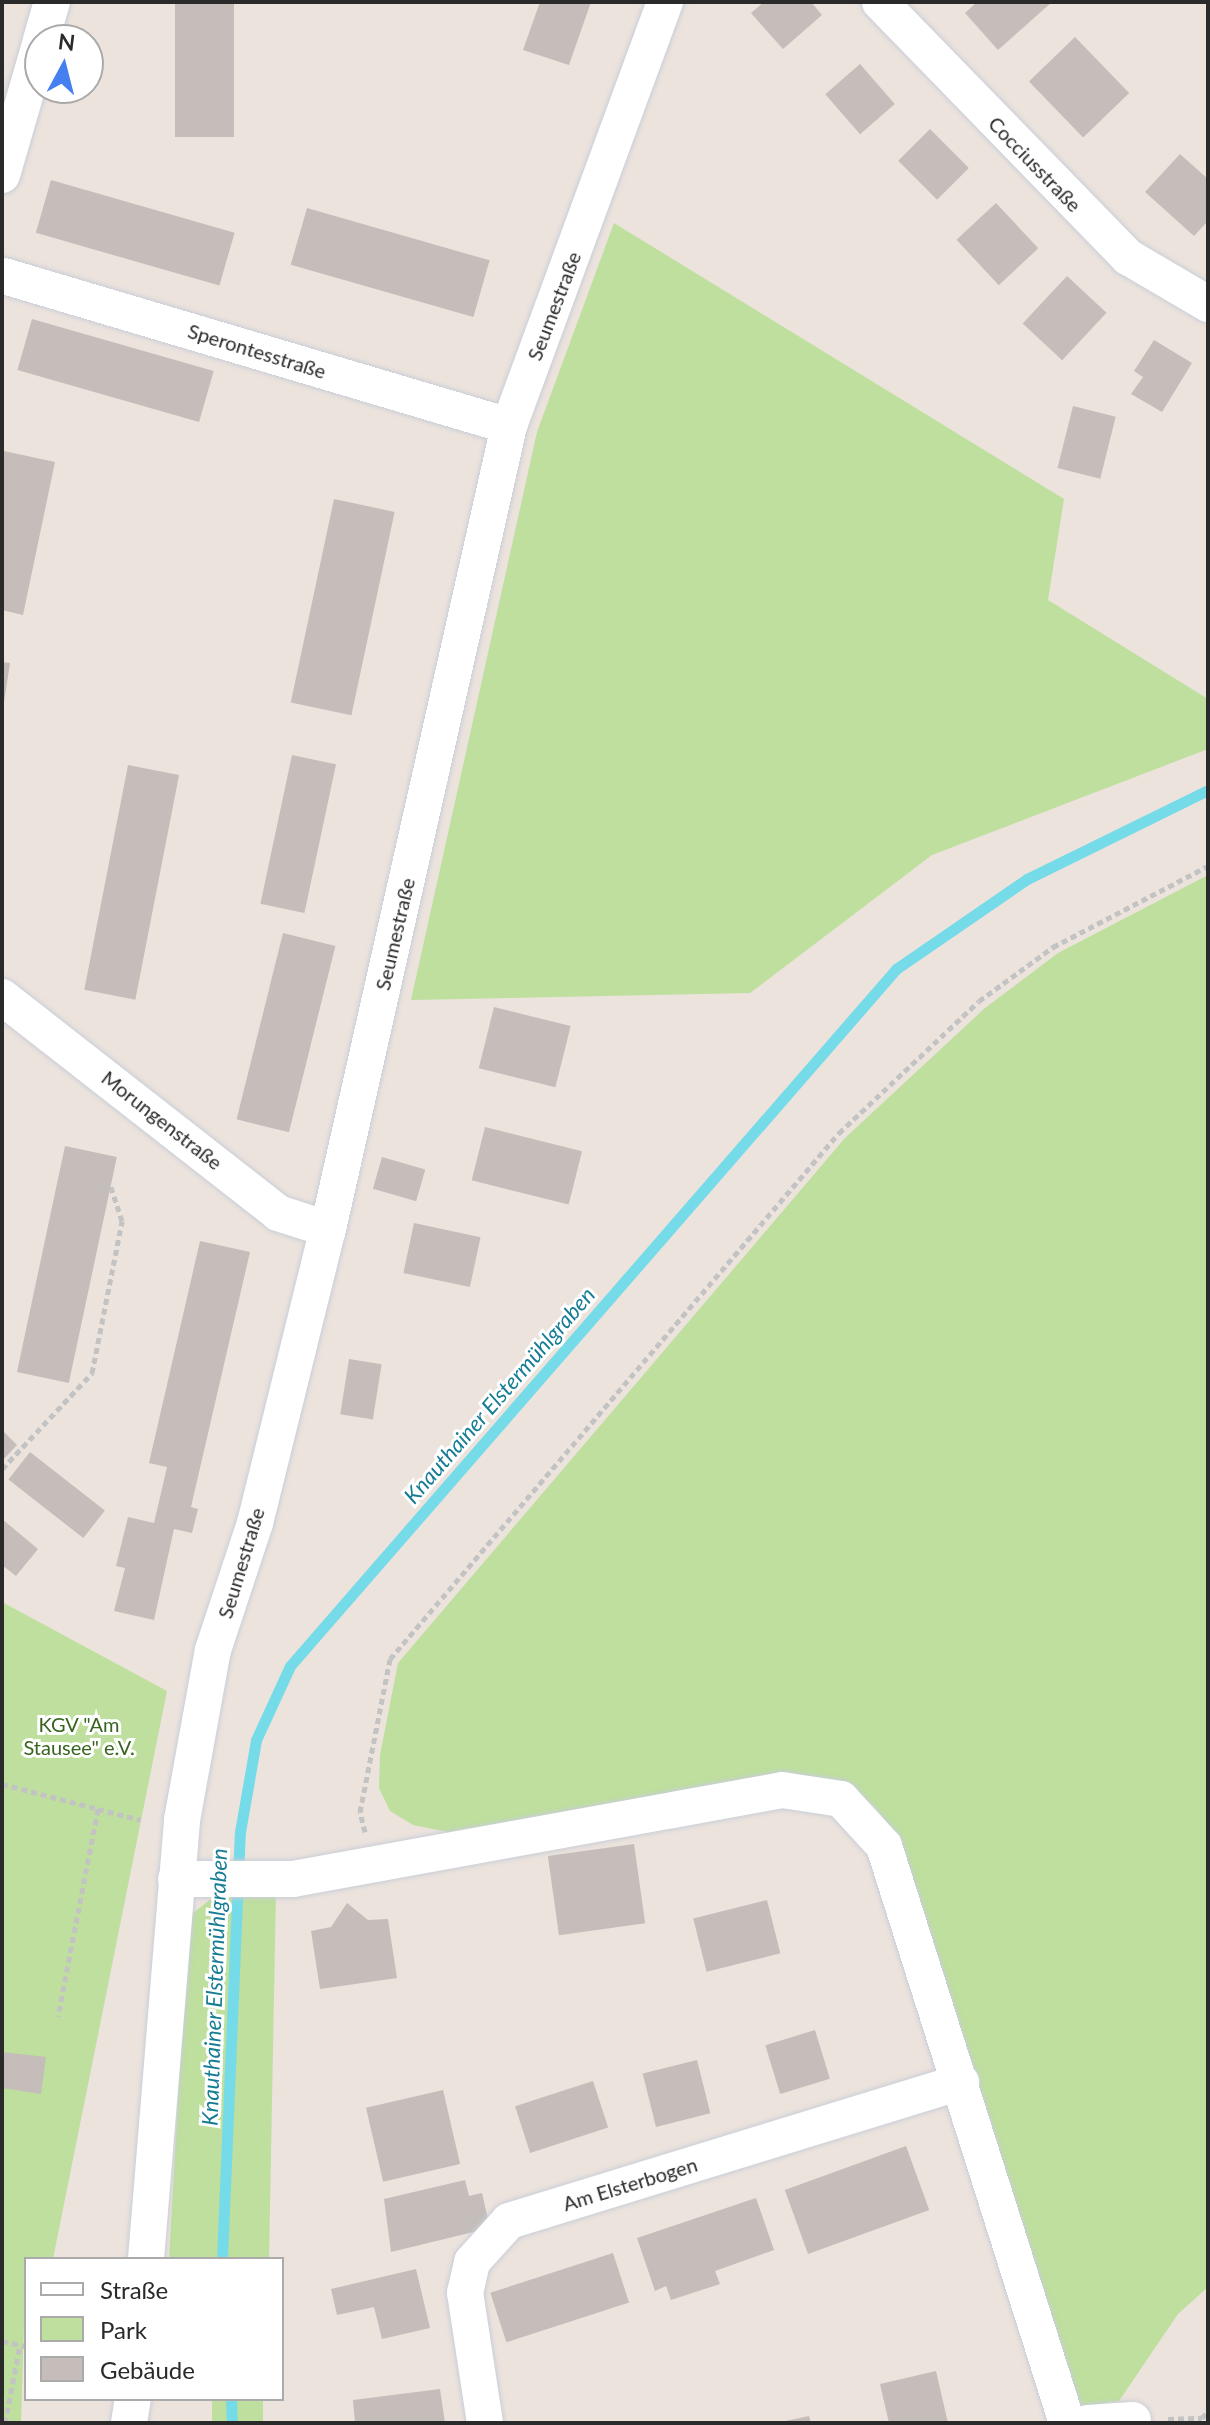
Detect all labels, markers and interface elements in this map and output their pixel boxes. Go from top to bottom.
north arrow [24,24,104,104]
text: N [57,27,77,56]
street label: Cocciusstraße [984,111,1086,217]
street label: Seumestraße [522,248,586,364]
street label: Sperontesstraße [185,319,329,383]
street label: Seumestraße [370,875,420,993]
street label: Morungenstraße [97,1066,227,1174]
water label: Knauthainer Elstermühlgraben [398,1281,600,1509]
street label: Seumestraße [213,1505,269,1621]
park label: KGV "Am Stausee" e.V. [23,1712,135,1759]
water label: Knauthainer Elstermühlgraben [196,1848,232,2126]
street label: Am Elsterbogen [560,2152,700,2216]
legend [24,2257,284,2401]
text: Straße [100,2275,168,2304]
text: Park [100,2315,147,2344]
text: Gebäude [100,2355,195,2384]

